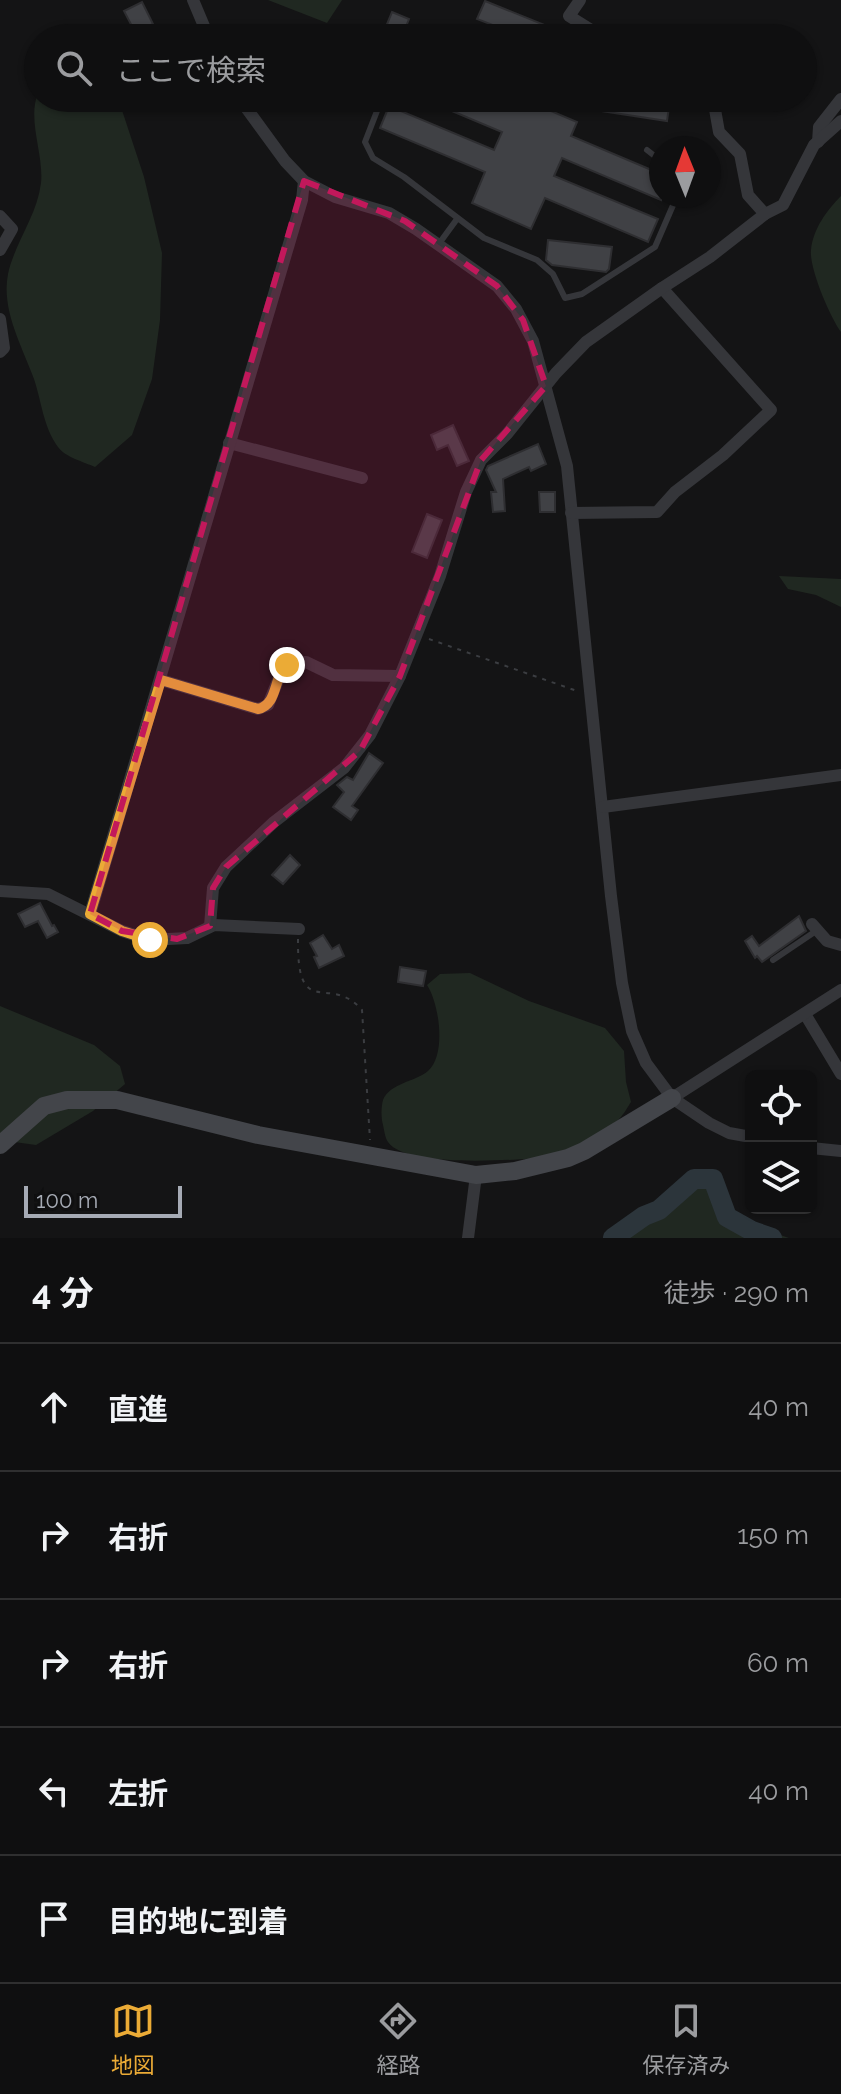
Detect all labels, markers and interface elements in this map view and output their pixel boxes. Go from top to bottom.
search box [24,24,817,112]
icon: search [52,46,96,90]
text: ここで検索 [116,53,266,88]
north arrow [649,136,721,208]
route end [269,647,305,683]
route start [132,922,168,958]
map controls [745,1070,817,1214]
button: locate [745,1070,817,1142]
button: layers [745,1142,817,1214]
scale bar [24,1182,182,1218]
text: 100 m [36,1187,98,1213]
text: 4 分 [32,1273,94,1313]
text: 徒歩 · 290 m [664,1278,809,1308]
icon: ahead [32,1385,76,1429]
text: 直進 [108,1392,168,1427]
text: 40 m [748,1392,809,1422]
icon: right [32,1513,76,1557]
text: 右折 [108,1520,168,1555]
text: 150 m [737,1520,809,1550]
icon: right [32,1641,76,1685]
text: 右折 [108,1648,168,1683]
text: 60 m [747,1648,809,1678]
icon: left [32,1769,76,1813]
text: 左折 [108,1776,168,1811]
text: 40 m [748,1776,809,1806]
icon: arrive [32,1897,76,1941]
text: 目的地に到着 [108,1904,288,1939]
tab: 地図 [111,1999,155,2079]
tab: 経路 [376,1999,420,2079]
tab: 保存済み [642,1999,730,2079]

